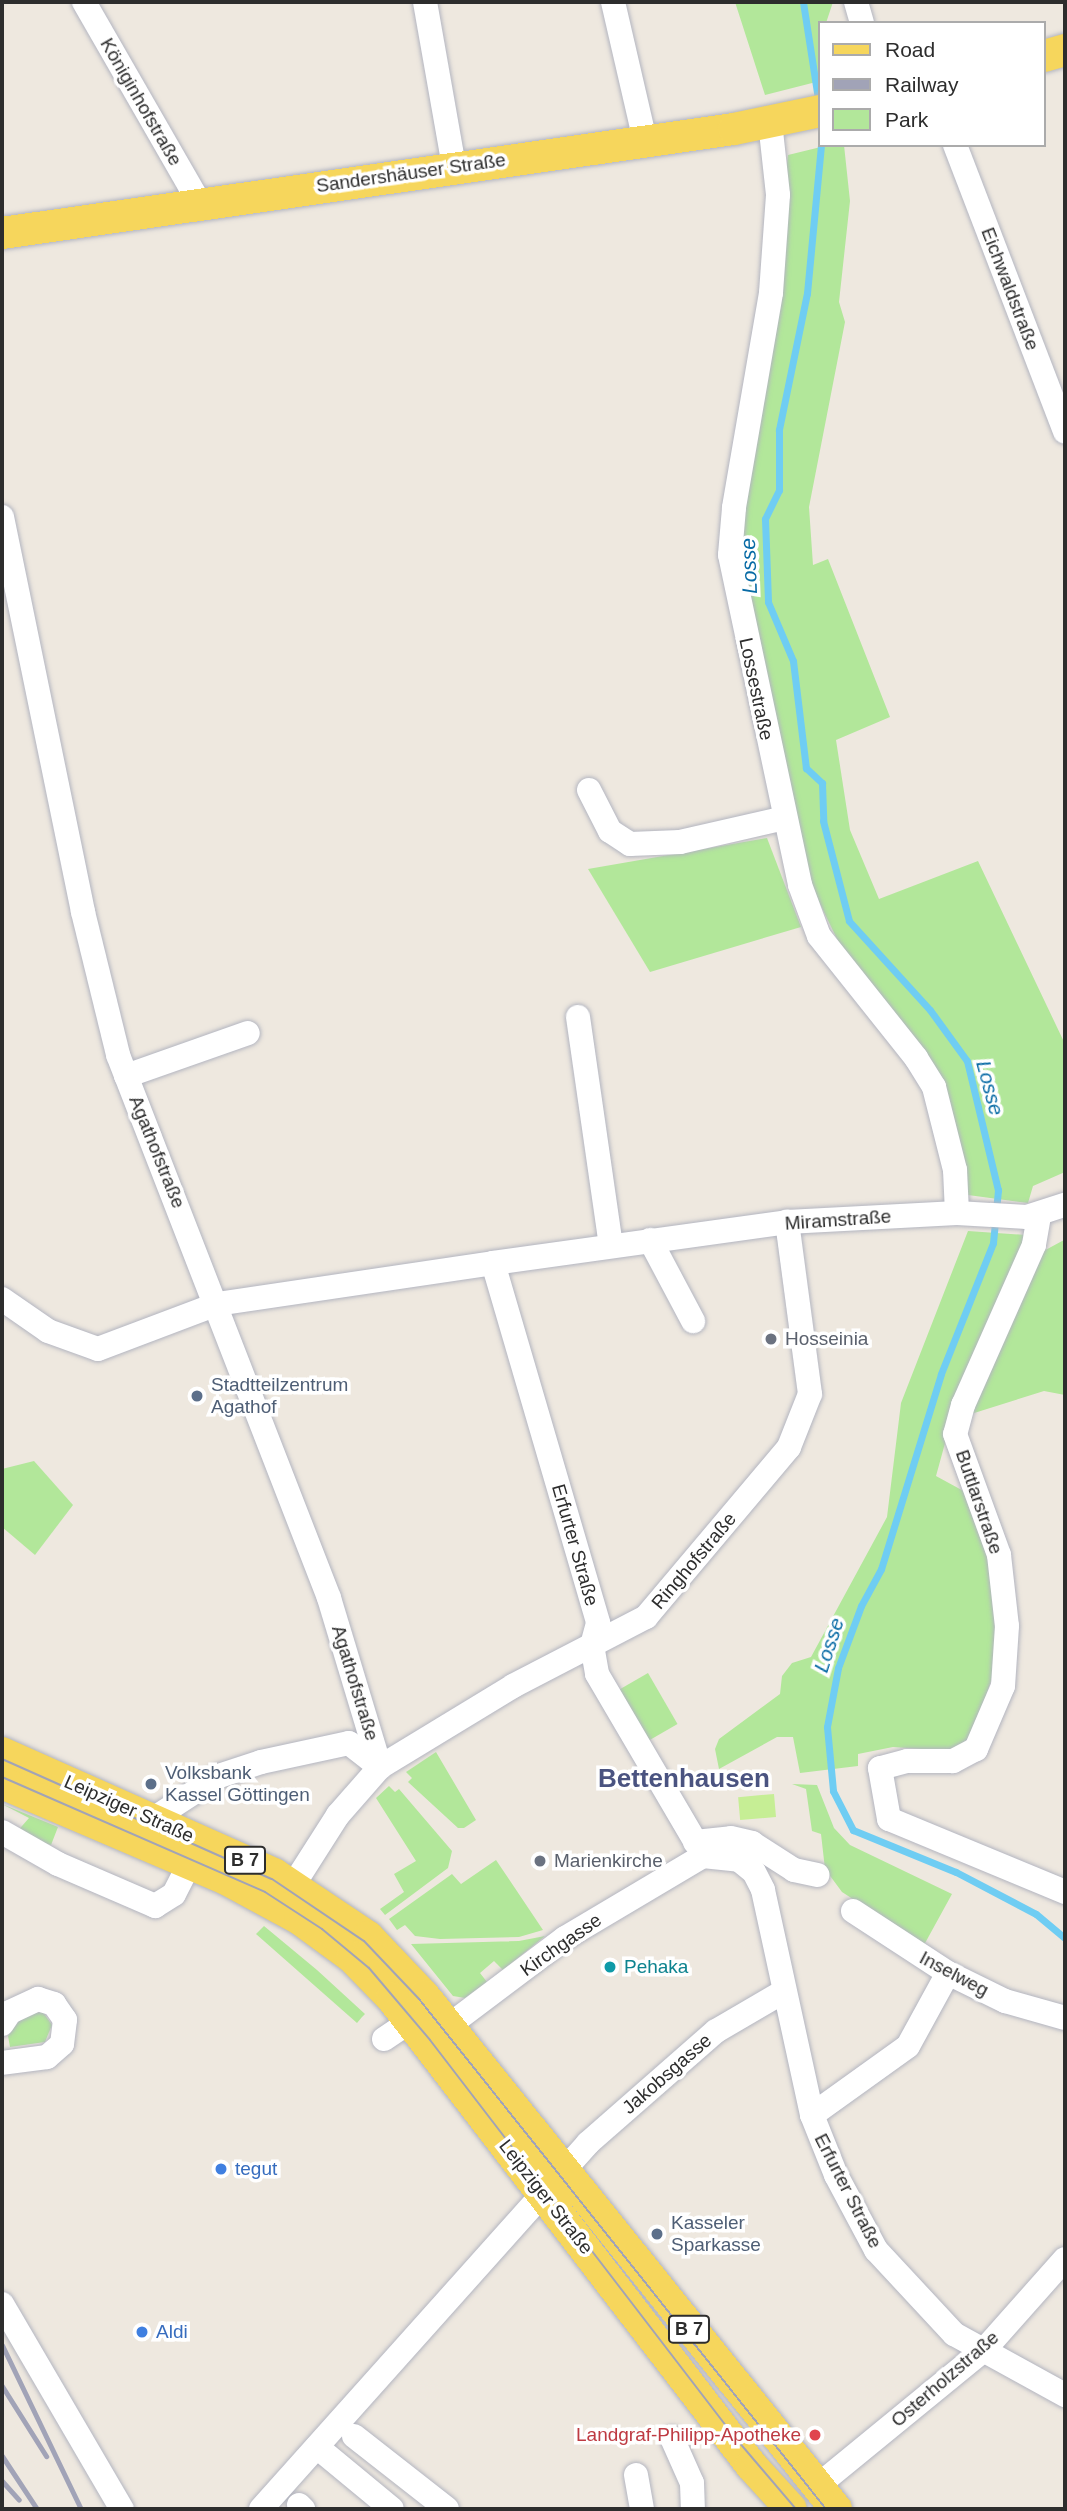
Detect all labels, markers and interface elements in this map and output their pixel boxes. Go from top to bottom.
legend [818,21,1046,147]
street label: Königinhofstraße [95,34,187,170]
text: Road [885,38,935,61]
text: Railway [885,73,959,96]
text: Park [885,108,928,131]
street label: Sandershäuser Straße [315,148,507,198]
street label: Eichwaldstraße [976,224,1044,354]
water label: Losse [735,538,763,594]
street label: Lossestraße [734,635,778,743]
water label: Losse [971,1058,1009,1118]
street label: Agathofstraße [124,1092,190,1212]
street label: Miramstraße [784,1205,892,1235]
place label: Hosseinia [785,1328,868,1350]
marker: Hosseinia [763,1331,779,1347]
place label: Stadtteilzentrum Agathof [211,1374,348,1418]
marker: Stadtteilzentrum Agathof [189,1388,205,1404]
street label: Buttlarstraße [951,1447,1007,1557]
street label: Erfurter Straße [547,1481,603,1609]
street label: Ringhofstraße [647,1508,741,1614]
water label: Losse [808,1614,850,1676]
street label: Agathofstraße [327,1623,383,1743]
place label: Volksbank Kassel Göttingen [165,1762,310,1806]
district label: Bettenhausen [598,1763,770,1795]
street label: Leipziger Straße [61,1770,197,1848]
marker: Volksbank Kassel Göttingen [143,1776,159,1792]
road number: B 7 [222,1846,268,1874]
place label: Marienkirche [554,1850,663,1872]
marker: Marienkirche [532,1853,548,1869]
street label: Kirchgasse [516,1909,606,1981]
street label: Inselweg [916,1946,992,2002]
place label: Pehaka [624,1956,688,1978]
marker: Pehaka [602,1959,618,1975]
street label: Jakobsgasse [618,2029,716,2119]
street label: Erfurter Straße [809,2130,887,2252]
street label: Leipziger Straße [494,2135,598,2259]
place label: tegut [235,2158,277,2180]
marker: tegut [213,2161,229,2177]
place label: Kasseler Sparkasse [671,2212,761,2256]
marker: Kasseler Sparkasse [649,2226,665,2242]
road number: B 7 [666,2314,712,2344]
place label: Aldi [156,2321,188,2343]
marker: Aldi [134,2324,150,2340]
street label: Osterholzstraße [887,2326,1003,2432]
place label: Landgraf-Philipp-Apotheke [576,2424,801,2446]
marker: Landgraf-Philipp-Apotheke [807,2427,823,2443]

